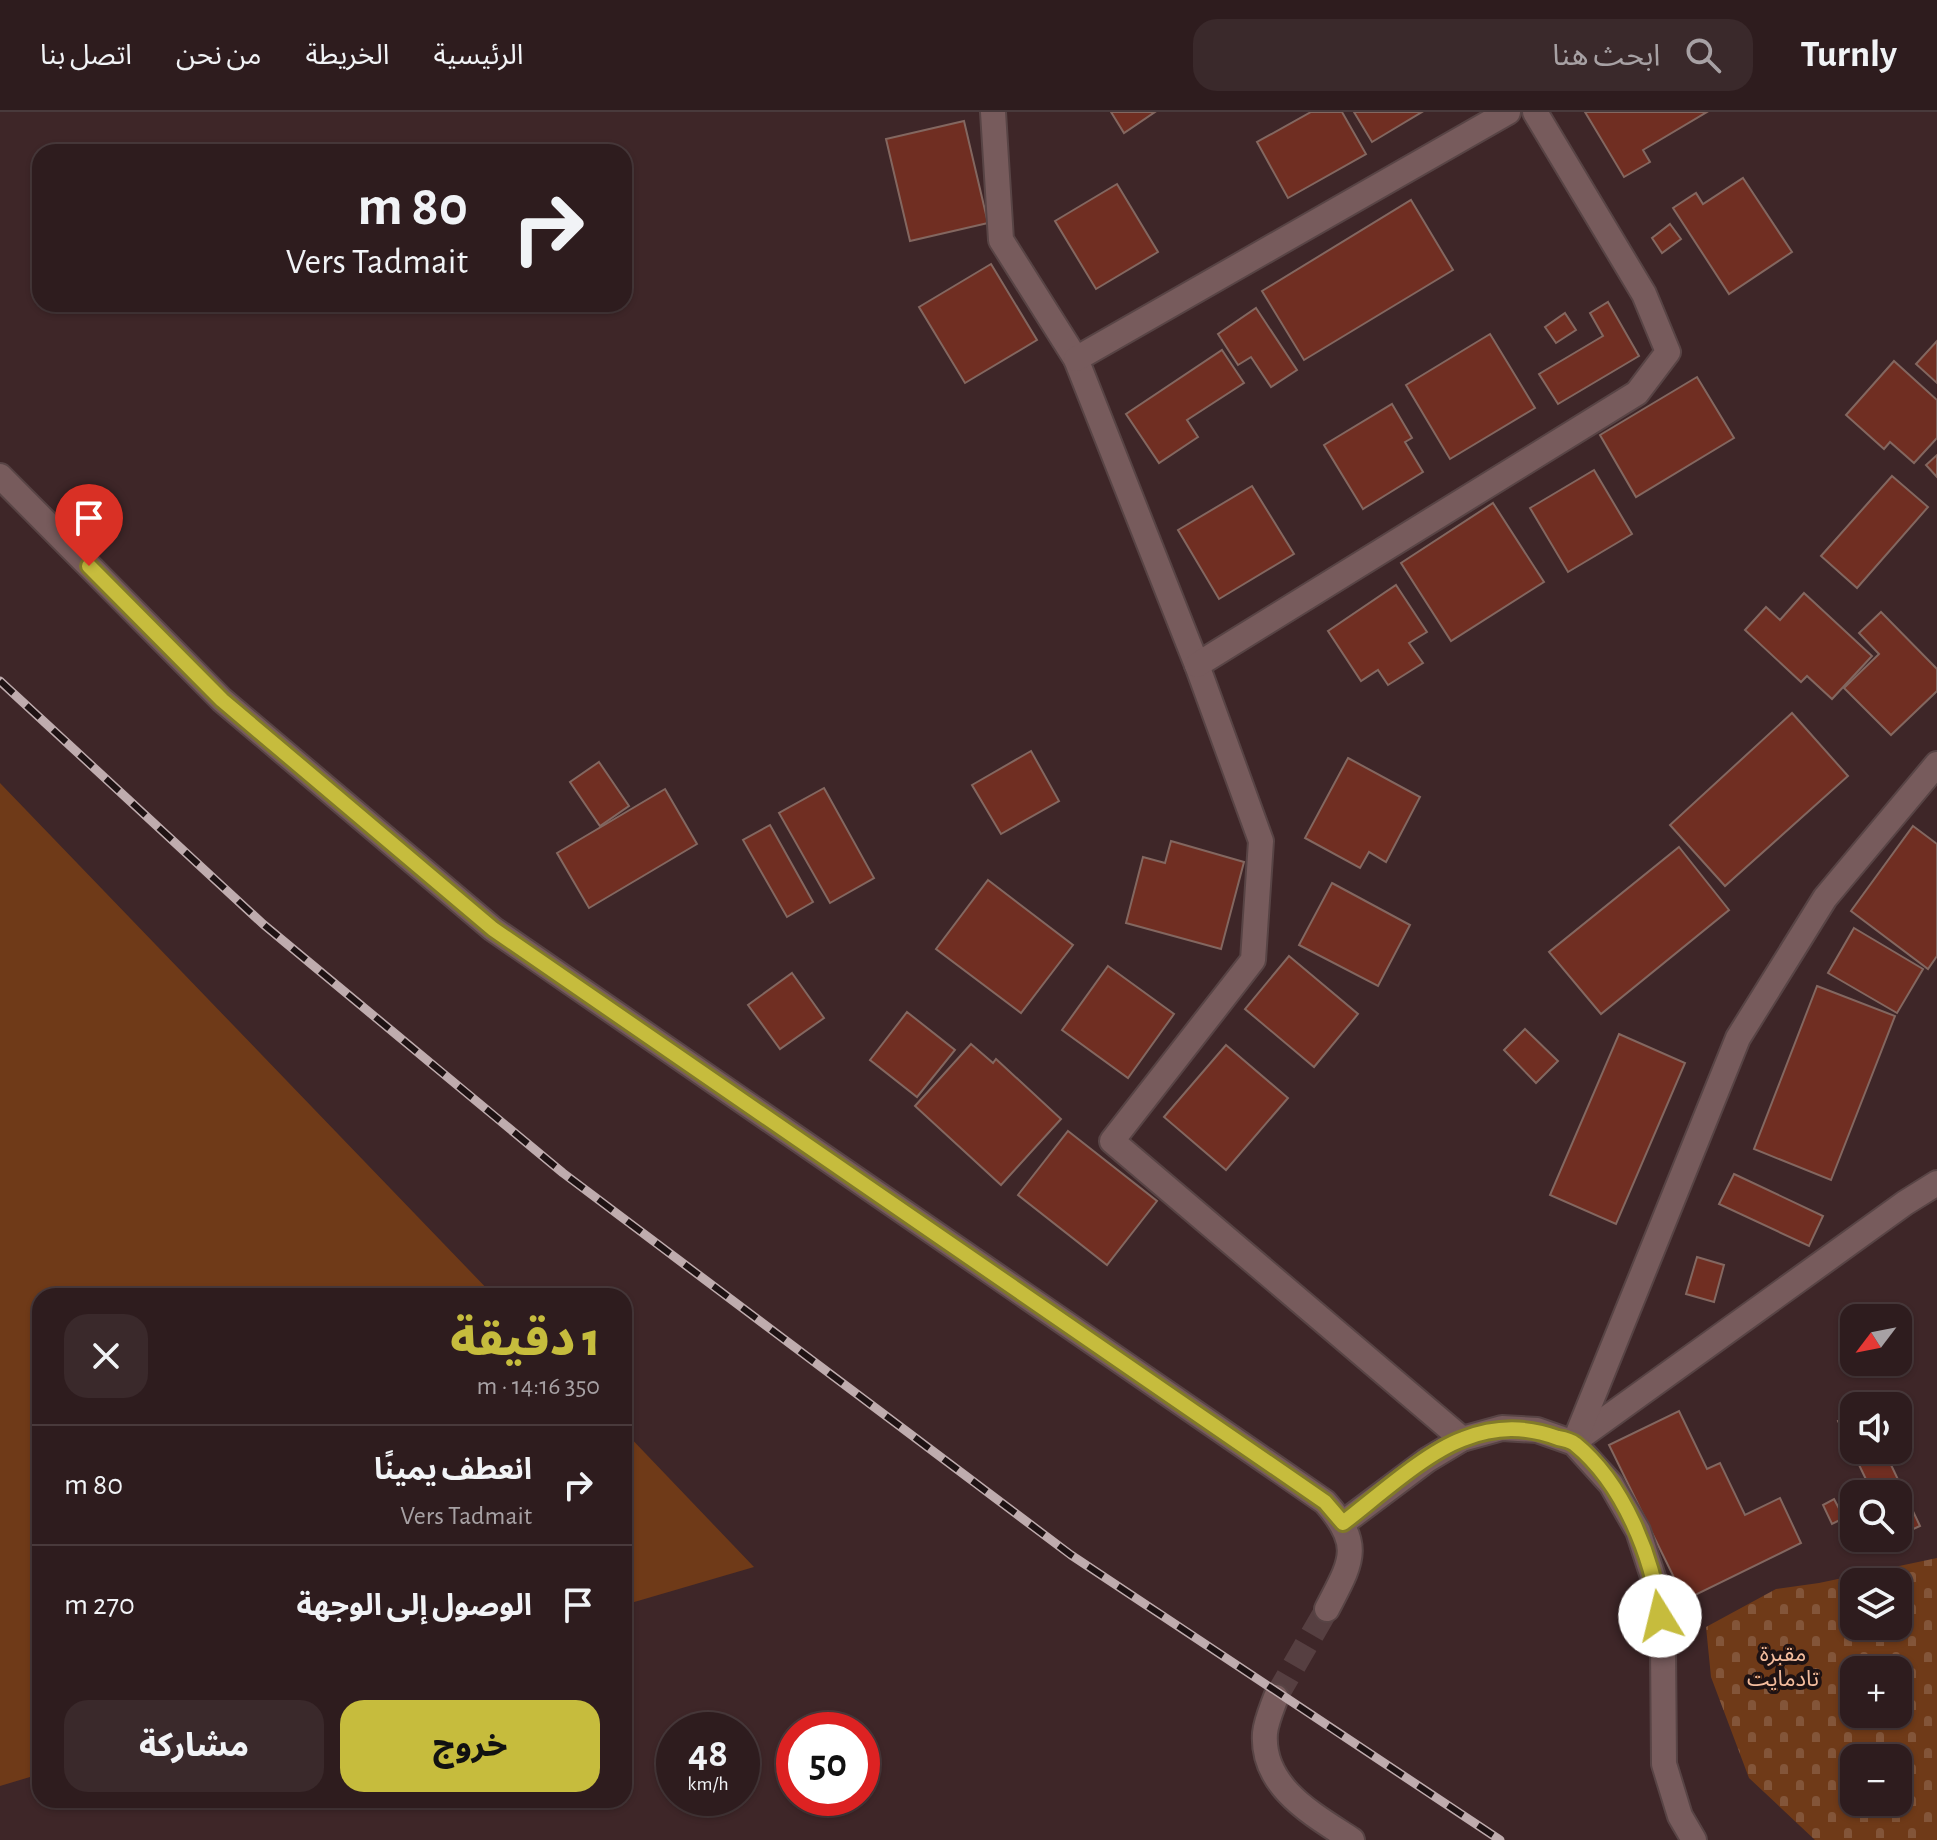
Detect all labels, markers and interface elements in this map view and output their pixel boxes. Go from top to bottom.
search box [1193,19,1753,91]
icon: search [1681,33,1725,77]
text: Turnly [1801,36,1897,74]
text: ابحث هنا [1552,41,1661,71]
text: اتصل بنا [40,42,132,70]
text: من نحن [176,42,262,70]
text: الخريطة [306,42,389,70]
text: الرئيسية [433,42,523,70]
icon: right [496,176,600,280]
text: 80 m [358,179,468,235]
text: Vers Tadmait [286,244,468,280]
pin [55,484,123,566]
icon: arrive [67,496,111,540]
north arrow [1840,1304,1912,1376]
map controls [1840,1304,1912,1816]
button: close [64,1314,148,1398]
text: 1 دقيقة [450,1317,600,1365]
text: 350 m · 14:16 [476,1373,600,1399]
button: sound [1840,1392,1912,1464]
text: انعطف يمينًا [374,1455,532,1485]
icon: right [556,1463,600,1507]
text: 80 m [64,1470,123,1500]
button: search [1840,1480,1912,1552]
text: Vers Tadmait [400,1503,532,1529]
button: layers [1840,1568,1912,1640]
position arrow [1618,1574,1702,1658]
icon: arrive [556,1583,600,1627]
text: 270 m [64,1590,135,1620]
text: الوصول إلى الوجهة [296,1591,532,1621]
park label: مقبرة تادمايت [1747,1643,1819,1690]
button: + [1840,1656,1912,1728]
button: مشاركة [64,1700,324,1792]
button: خروج [340,1700,600,1792]
speed limit sign: 50 [776,1712,880,1816]
text: 48 [688,1734,728,1774]
button: − [1840,1744,1912,1816]
text: km/h [687,1774,729,1794]

